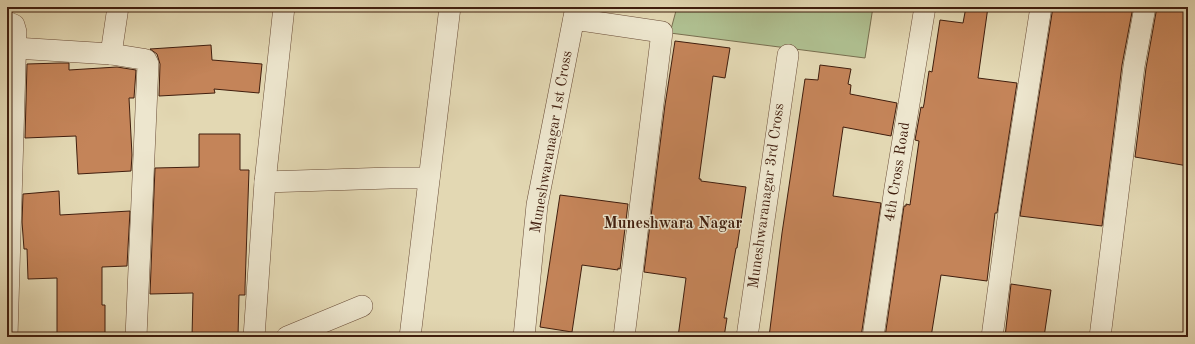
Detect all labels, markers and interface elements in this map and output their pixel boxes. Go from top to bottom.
street label: Muneshwaranagar 1st Cross [529,50,575,234]
street label: Muneshwaranagar 3rd Cross [747,102,787,290]
street label: 4th Cross Road [883,121,913,223]
district label: Muneshwara Nagar [603,216,743,232]

